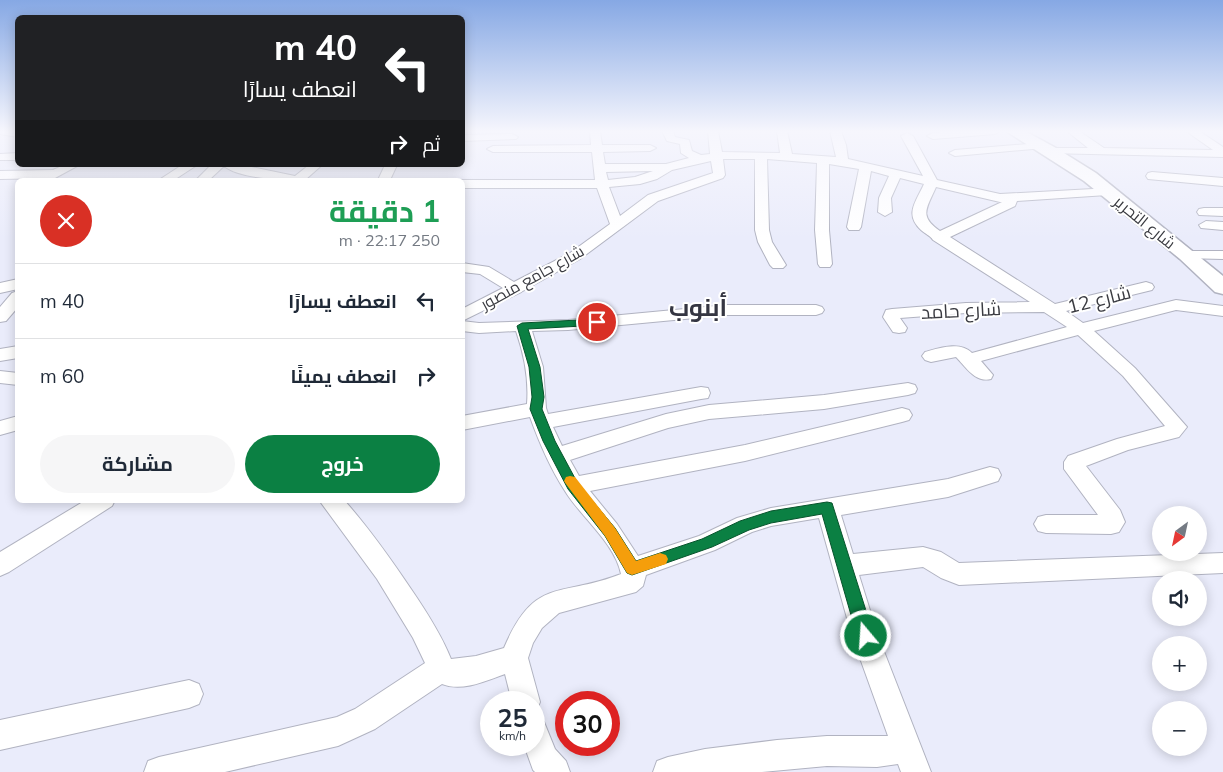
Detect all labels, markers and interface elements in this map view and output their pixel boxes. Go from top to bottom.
text: 40 m [274,25,357,69]
icon: left [375,35,440,100]
text: انعطف يسارًا [243,75,357,103]
icon: right [384,130,412,158]
text: ثم [422,132,440,156]
street label: شارع التحرير [1108,191,1180,254]
text: 1 دقيقة [329,192,440,230]
button: close [40,195,92,247]
text: 250 m · 22:17 [339,230,440,250]
street label: شارع جامع منصور [476,240,588,316]
street label: شارع 12 [1065,280,1134,320]
icon: left [412,287,440,315]
text: 40 m [40,289,84,313]
text: انعطف يسارًا [288,289,397,313]
district label: أبنوب [669,292,727,322]
street label: شارع حامد [920,296,1002,326]
pin [576,301,618,343]
icon: arrive [583,308,611,336]
icon: right [412,362,440,390]
text: 60 m [40,364,84,388]
text: انعطف يمينًا [291,364,397,388]
button: مشاركة [40,435,235,493]
button: خروج [245,435,440,493]
north arrow [1152,506,1208,561]
map controls [1152,506,1207,756]
button: sound [1152,571,1207,626]
position arrow [839,609,891,661]
button: + [1152,636,1207,691]
speed limit sign: 30 [555,691,620,756]
button: − [1152,701,1207,756]
text: 25 [497,702,528,733]
text: km/h [499,728,526,743]

